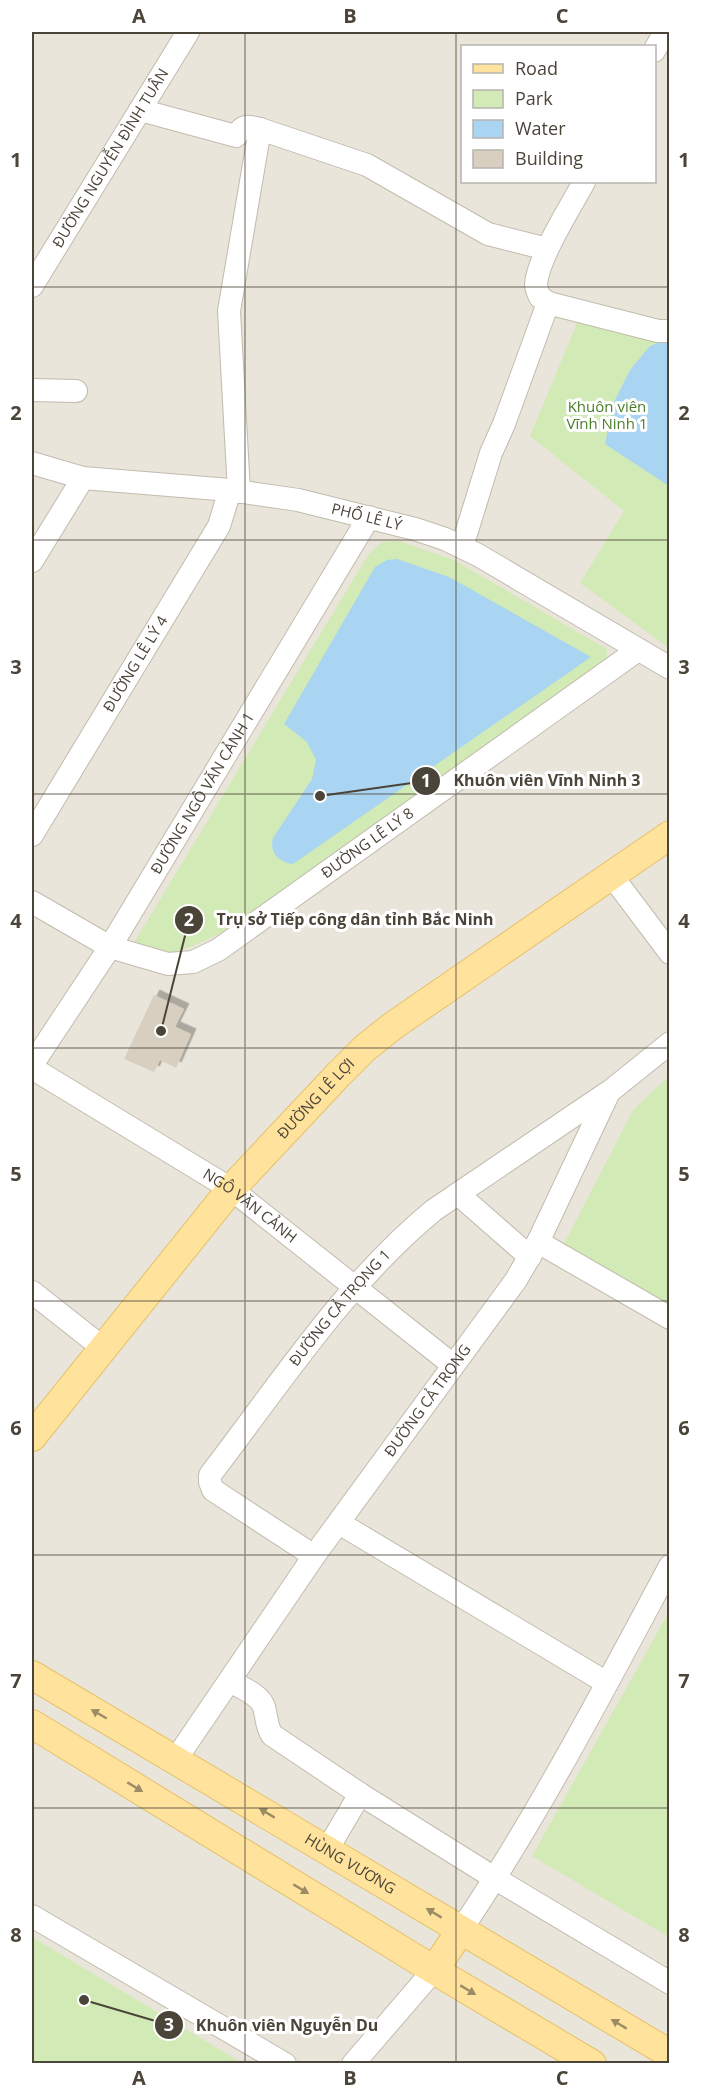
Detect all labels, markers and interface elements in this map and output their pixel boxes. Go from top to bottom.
text: A [132,2,146,29]
text: B [343,2,357,29]
text: C [556,2,569,29]
legend [461,45,656,183]
text: Road [515,56,558,80]
street label: ĐƯỜNG NGUYỄN ĐÌNH TUÂN [47,64,172,251]
text: Park [515,86,553,110]
text: Water [515,116,566,140]
text: 1 [10,146,22,173]
text: Building [515,146,583,170]
text: 1 [678,146,690,173]
park label: Khuôn viên Vĩnh Ninh 1 [567,396,647,433]
text: 2 [10,399,22,426]
text: 2 [678,399,690,426]
street label: PHỐ LÊ LÝ [329,498,405,535]
street label: ĐƯỜNG LÊ LÝ 4 [98,611,172,715]
text: 3 [10,653,22,680]
text: 3 [678,653,690,680]
street label: ĐƯỜNG NGÔ VĂN CẢNH 1 [145,708,258,877]
callout: Khuôn viên Vĩnh Ninh 3 [411,764,652,798]
text: 1 [421,768,431,792]
text: Khuôn viên Vĩnh Ninh 3 [453,769,641,791]
street label: ĐƯỜNG LÊ LÝ 8 [317,803,417,882]
callout: Trụ sở Tiếp công dân tỉnh Bắc Ninh [174,903,505,937]
text: 4 [10,907,22,934]
text: 2 [184,907,194,931]
text: 4 [678,907,690,934]
text: Trụ sở Tiếp công dân tỉnh Bắc Ninh [216,908,494,930]
street label: ĐƯỜNG LÊ LỢI [272,1053,358,1143]
text: 5 [10,1160,22,1187]
text: 5 [678,1160,690,1187]
street label: NGÔ VĂN CẢNH [200,1163,302,1247]
street label: ĐƯỜNG CẢ TRỌNG 1 [284,1244,394,1370]
street label: ĐƯỜNG CẢ TRỌNG [379,1340,475,1460]
text: 6 [10,1414,22,1441]
text: 6 [678,1414,690,1441]
text: 7 [10,1667,22,1694]
text: 7 [678,1667,690,1694]
one-way arrow [90,1709,107,1719]
one-way arrow [127,1782,143,1793]
one-way arrow [258,1809,275,1819]
street label: HÙNG VƯƠNG [301,1828,400,1898]
one-way arrow [293,1884,310,1894]
one-way arrow [426,1908,442,1919]
text: 8 [10,1921,22,1948]
text: 8 [678,1921,690,1948]
one-way arrow [460,1985,476,1996]
callout: Khuôn viên Nguyễn Du [154,2008,390,2042]
text: 3 [164,2012,174,2036]
text: Khuôn viên Nguyễn Du [196,2014,378,2036]
one-way arrow [611,2019,627,2030]
text: A [132,2064,146,2091]
text: B [343,2064,357,2091]
text: C [556,2064,569,2091]

